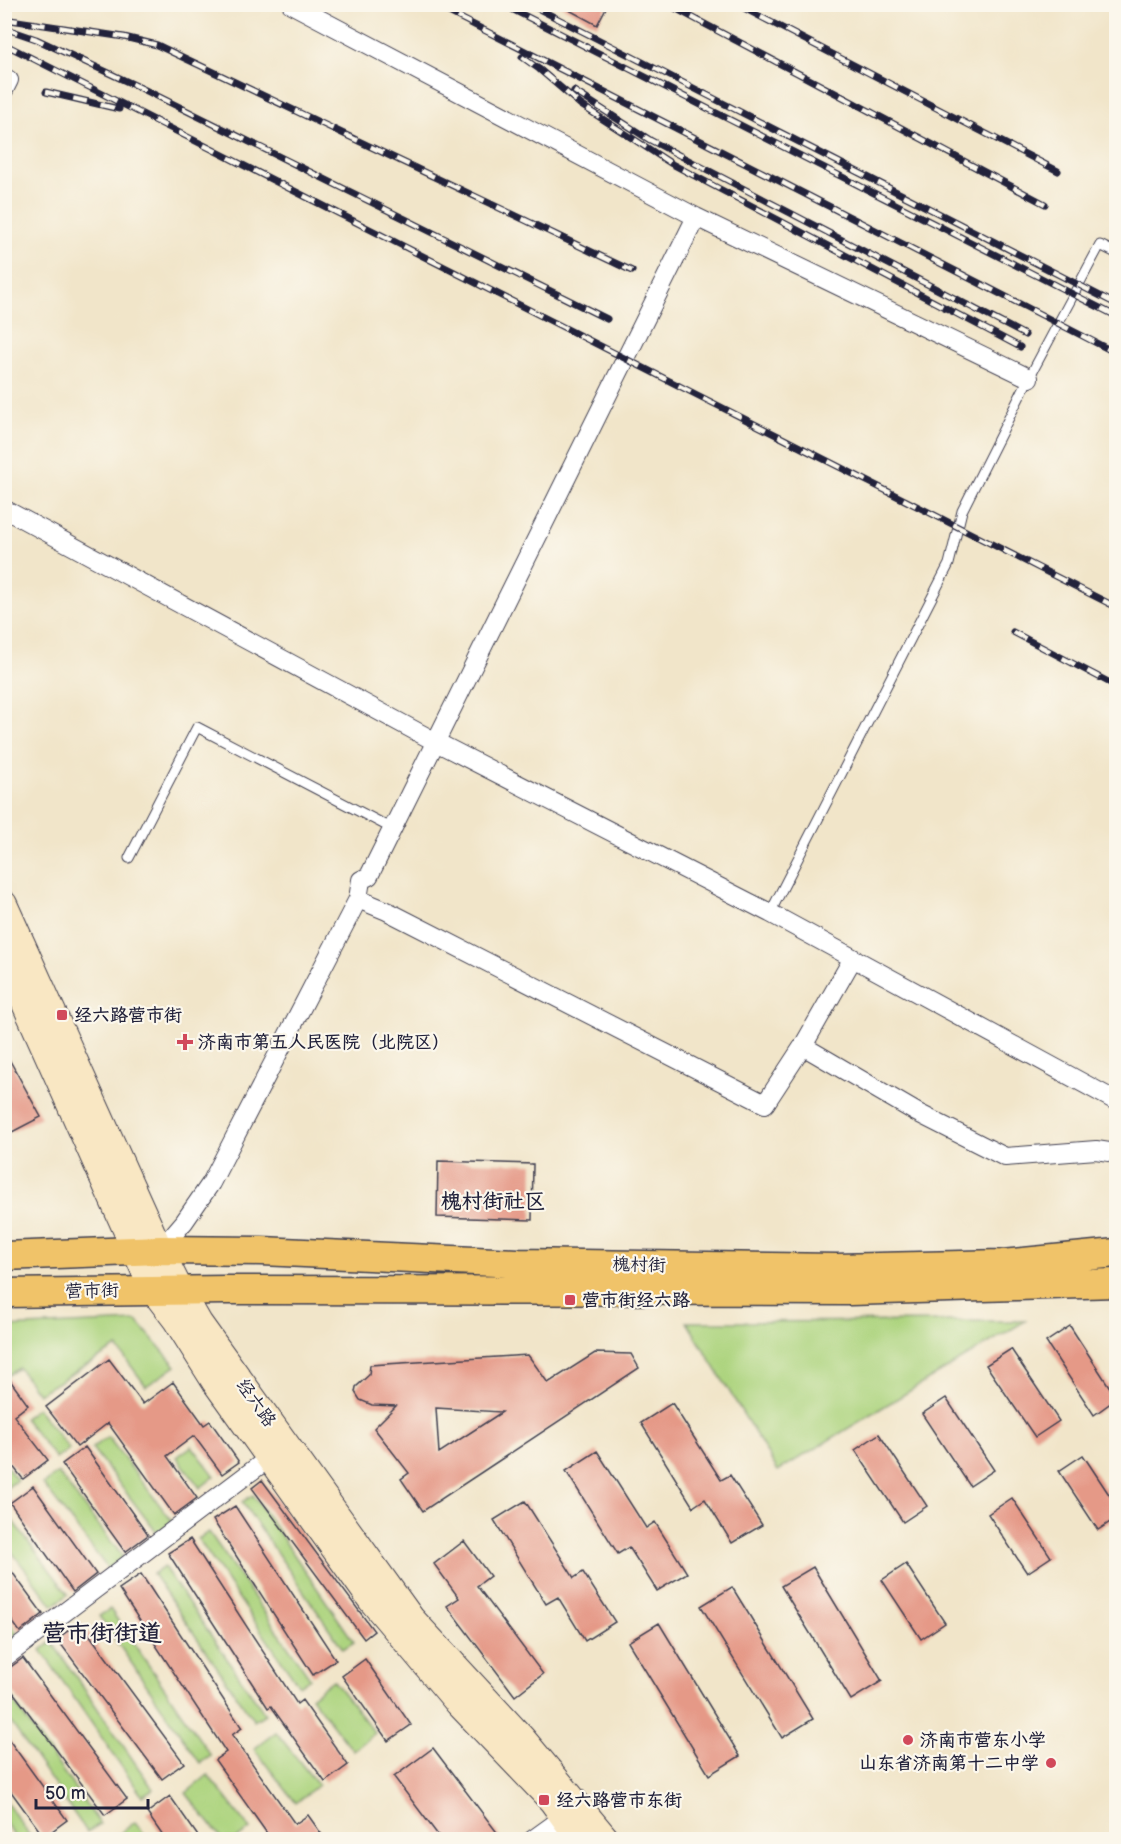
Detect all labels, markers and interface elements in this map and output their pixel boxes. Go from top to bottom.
place label: 经六路营市街 [74,1005,182,1026]
marker: 经六路营市街 [55,1008,69,1022]
place label: 济南市第五人民医院（北院区） [198,1032,450,1053]
marker: 济南市第五人民医院（北院区） [176,1033,194,1051]
district label: 槐村街社区 [441,1189,546,1214]
street label: 槐村街 [612,1254,666,1276]
street label: 营市街 [65,1280,119,1302]
place label: 营市街经六路 [582,1290,690,1311]
marker: 营市街经六路 [563,1293,577,1307]
street label: 经六路 [232,1375,280,1431]
district label: 营市街街道 [42,1619,162,1648]
place label: 济南市营东小学 [920,1730,1046,1751]
marker: 济南市营东小学 [901,1733,915,1747]
place label: 山东省济南第十二中学 [859,1753,1039,1774]
marker: 山东省济南第十二中学 [1044,1756,1058,1770]
scale bar [36,1772,148,1810]
text: 50 m [45,1783,86,1804]
place label: 经六路营市东街 [556,1790,682,1811]
marker: 经六路营市东街 [537,1793,551,1807]

